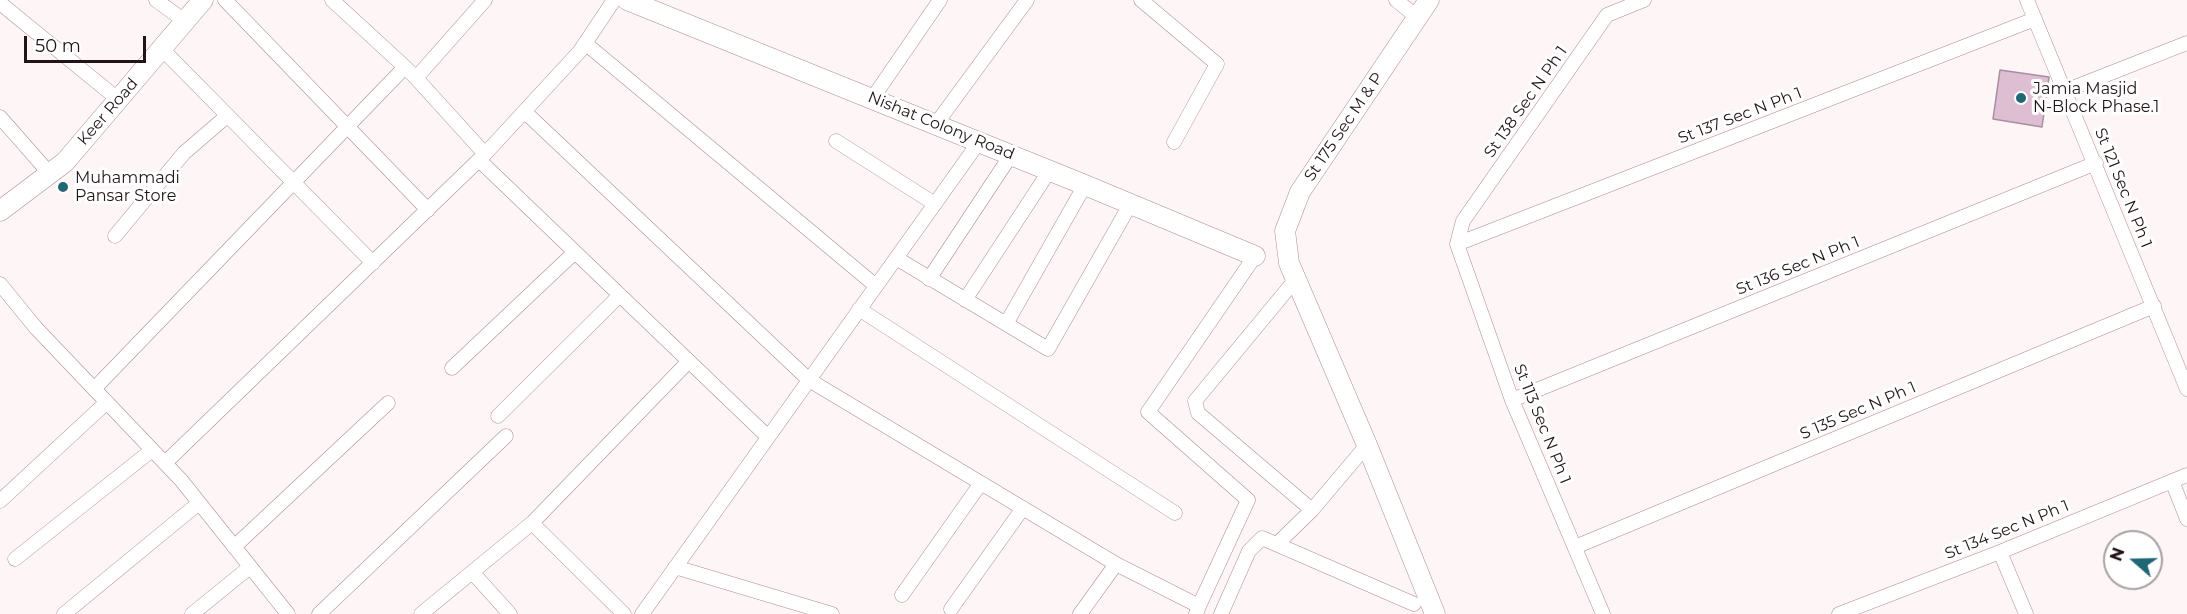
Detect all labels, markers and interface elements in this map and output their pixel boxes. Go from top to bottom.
scale bar [27,24,148,62]
text: 50 m [35,35,81,57]
street label: St 138 Sec N Ph 1 [1480,42,1572,162]
street label: St 175 Sec M & P [1300,69,1388,185]
street label: Keer Road [74,74,142,150]
place label: Jamia Masjid N-Block Phase.1 [2033,79,2159,117]
street label: St 137 Sec N Ph 1 [1675,84,1805,148]
street label: Nishat Colony Road [865,88,1017,164]
marker: Jamia Masjid N-Block Phase.1 [2014,91,2028,105]
street label: St 121 Sec N Ph 1 [2090,125,2156,251]
place label: Muhammadi Pansar Store [75,168,180,206]
marker: Muhammadi Pansar Store [56,180,70,194]
street label: St 136 Sec N Ph 1 [1733,232,1863,300]
street label: St 113 Sec N Ph 1 [1509,361,1575,487]
street label: S 135 Sec N Ph 1 [1797,378,1919,444]
street label: St 134 Sec N Ph 1 [1942,496,2072,564]
north arrow [2103,530,2163,590]
text: N [2106,545,2129,564]

